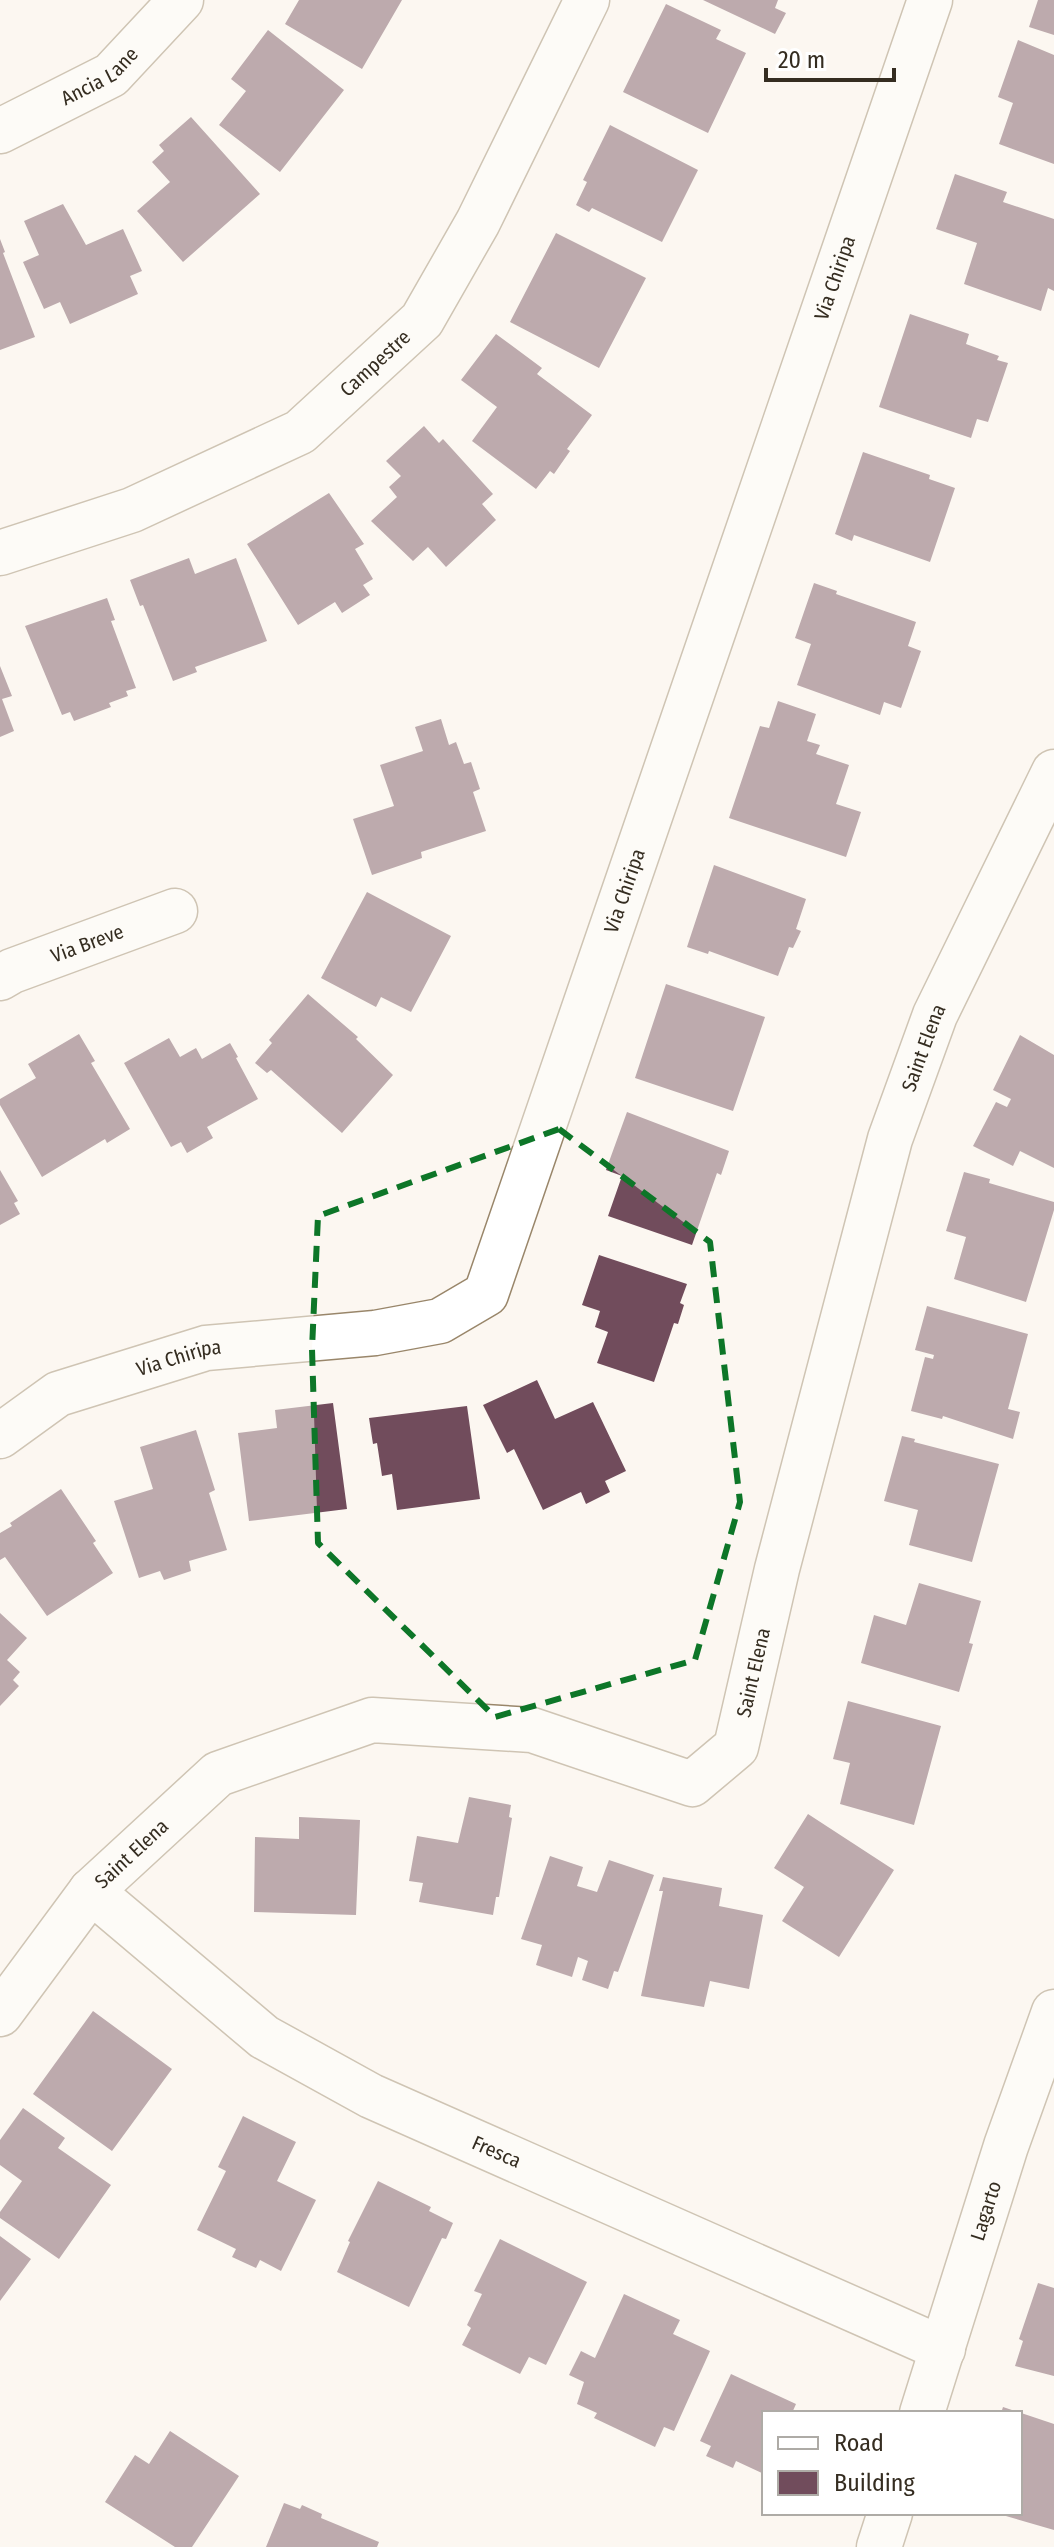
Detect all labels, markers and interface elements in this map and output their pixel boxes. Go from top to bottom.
scale bar [766,32,894,82]
street label: Ancia Lane [57,42,143,110]
text: 20 m [778,46,825,74]
street label: Via Chiripa [809,233,860,323]
street label: Campestre [335,325,415,401]
street label: Via Chiripa [599,845,650,936]
street label: Via Breve [48,919,127,968]
street label: Saint Elena [896,1000,951,1095]
street label: Via Chiripa [133,1335,222,1381]
street label: Saint Elena [731,1625,775,1720]
street label: Saint Elena [90,1814,173,1893]
street label: Fresca [468,2130,525,2173]
street label: Lagarto [965,2178,1006,2243]
legend [762,2411,1022,2515]
text: Road [834,2429,884,2457]
text: Building [834,2469,916,2497]

